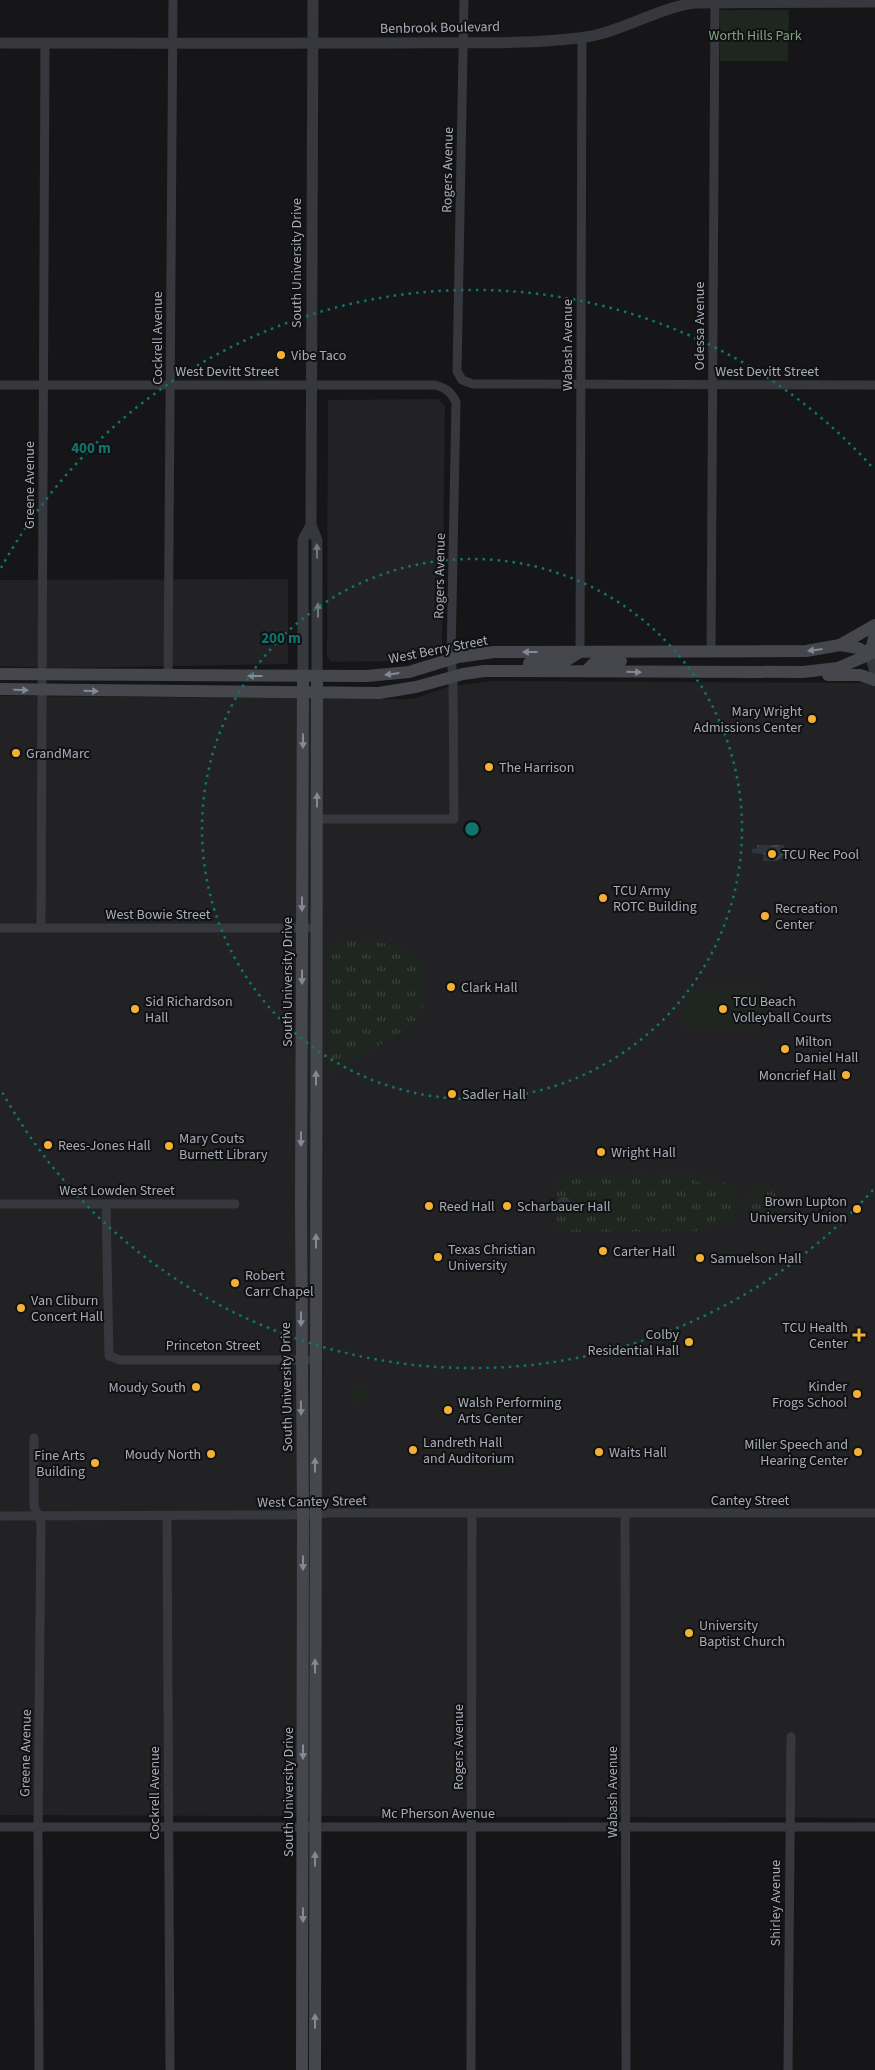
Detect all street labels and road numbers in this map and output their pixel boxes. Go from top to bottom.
street label: Benbrook Boulevard [380,17,500,39]
street label: Rogers Avenue [437,127,459,213]
street label: South University Drive [287,198,307,328]
street label: Odessa Avenue [690,282,710,370]
street label: Cockrell Avenue [148,291,168,385]
street label: Wabash Avenue [558,299,578,391]
street label: West Devitt Street [175,362,279,382]
street label: West Devitt Street [715,362,819,382]
street label: Greene Avenue [20,441,40,529]
street label: Rogers Avenue [429,533,451,619]
street label: West Berry Street [387,631,490,669]
street label: West Bowie Street [105,905,211,925]
street label: South University Drive [278,917,298,1047]
street label: West Lowden Street [59,1181,175,1201]
street label: South University Drive [276,1322,298,1452]
street label: Princeton Street [166,1336,260,1356]
street label: West Cantey Street [257,1491,367,1513]
street label: Cantey Street [711,1491,790,1511]
street label: Rogers Avenue [449,1704,469,1790]
street label: Greene Avenue [15,1709,37,1797]
street label: South University Drive [279,1727,299,1857]
street label: Cockrell Avenue [145,1746,165,1840]
street label: Wabash Avenue [603,1746,623,1838]
street label: Mc Pherson Avenue [381,1804,495,1824]
street label: Shirley Avenue [766,1860,786,1946]

